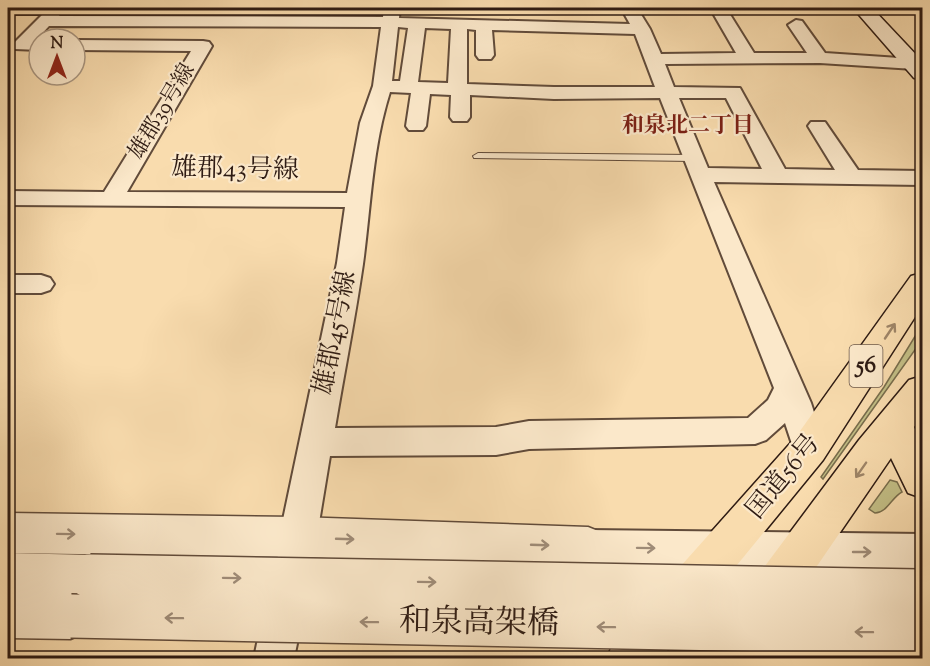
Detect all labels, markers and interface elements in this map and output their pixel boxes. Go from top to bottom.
north arrow [27,27,87,87]
text: N [51,33,64,56]
street label: 雄郡39号線 [122,58,204,166]
district label: 和泉北二丁目 [622,111,754,143]
street label: 雄郡43号線 [171,150,299,190]
street label: 雄郡45号線 [306,268,366,398]
one-way arrow [884,323,896,340]
road number: 56 [850,345,882,387]
street label: 国道56号 [738,427,830,527]
one-way arrow [855,461,867,477]
one-way arrow [55,528,75,540]
one-way arrow [334,533,354,544]
one-way arrow [529,540,549,551]
one-way arrow [636,543,656,554]
one-way arrow [852,546,872,558]
one-way arrow [222,573,242,584]
one-way arrow [417,576,437,588]
street label: 和泉高架橋 [399,600,559,648]
one-way arrow [165,612,185,624]
one-way arrow [360,616,380,628]
one-way arrow [597,621,617,633]
one-way arrow [855,626,875,638]

